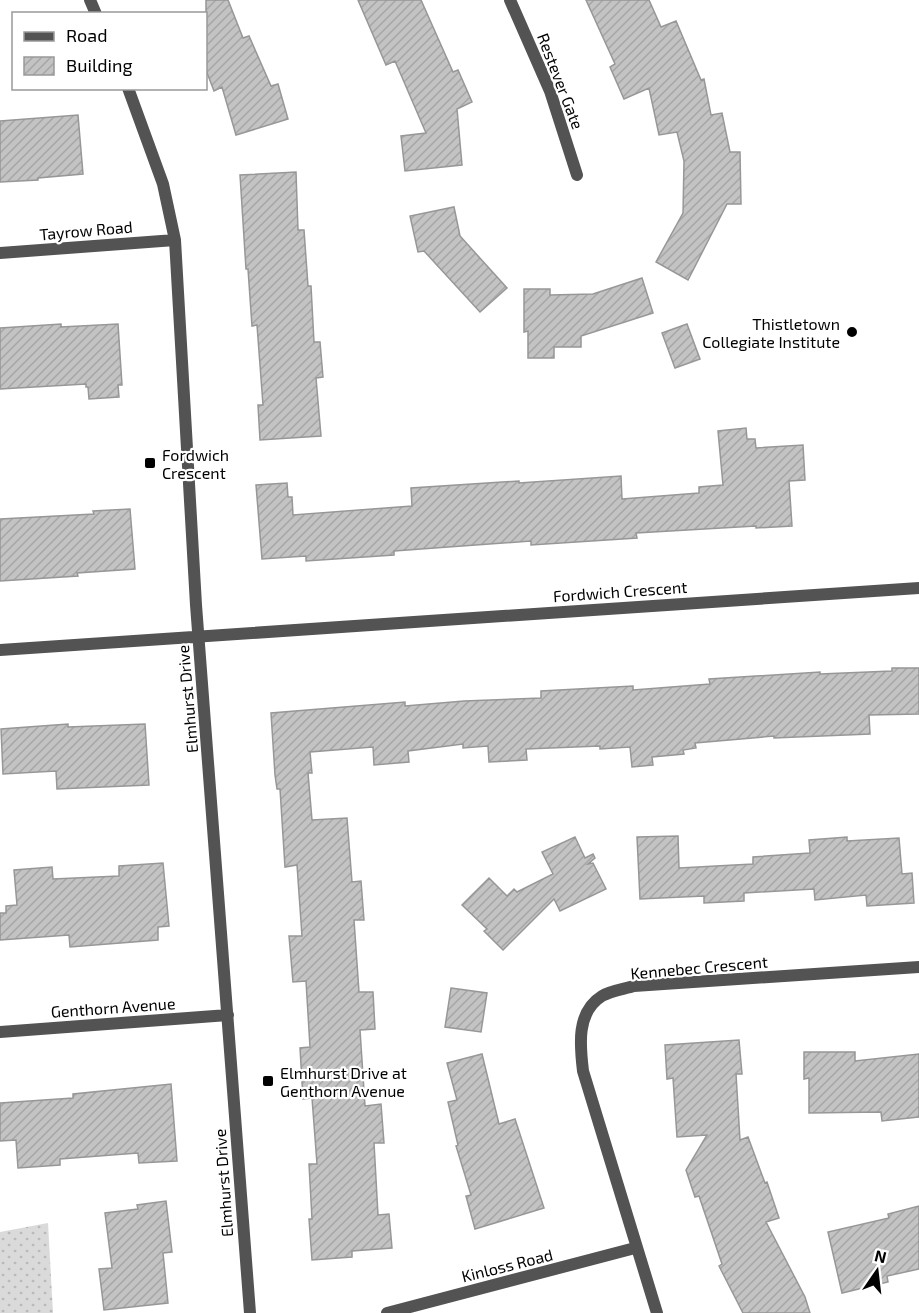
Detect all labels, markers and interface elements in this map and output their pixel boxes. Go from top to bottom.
legend [12,12,207,90]
text: Road [66,24,107,46]
street label: Restever Gate [534,30,588,132]
text: Building [66,54,133,76]
street label: Tayrow Road [39,216,133,244]
place label: Thistletown Collegiate Institute [702,314,840,351]
marker: Thistletown Collegiate Institute [845,325,859,339]
place label: Fordwich Crescent [162,445,229,482]
marker: Fordwich Crescent [143,456,157,470]
street label: Fordwich Crescent [552,577,688,605]
street label: Elmhurst Drive [173,644,201,754]
street label: Kennebec Crescent [630,952,768,982]
street label: Genthorn Avenue [50,993,176,1021]
place label: Elmhurst Drive at Genthorn Avenue [280,1063,407,1100]
marker: Elmhurst Drive at Genthorn Avenue [261,1074,275,1088]
street label: Elmhurst Drive [210,1128,236,1238]
north arrow [847,1241,907,1301]
street label: Kinloss Road [459,1245,555,1285]
text: N [873,1245,889,1267]

